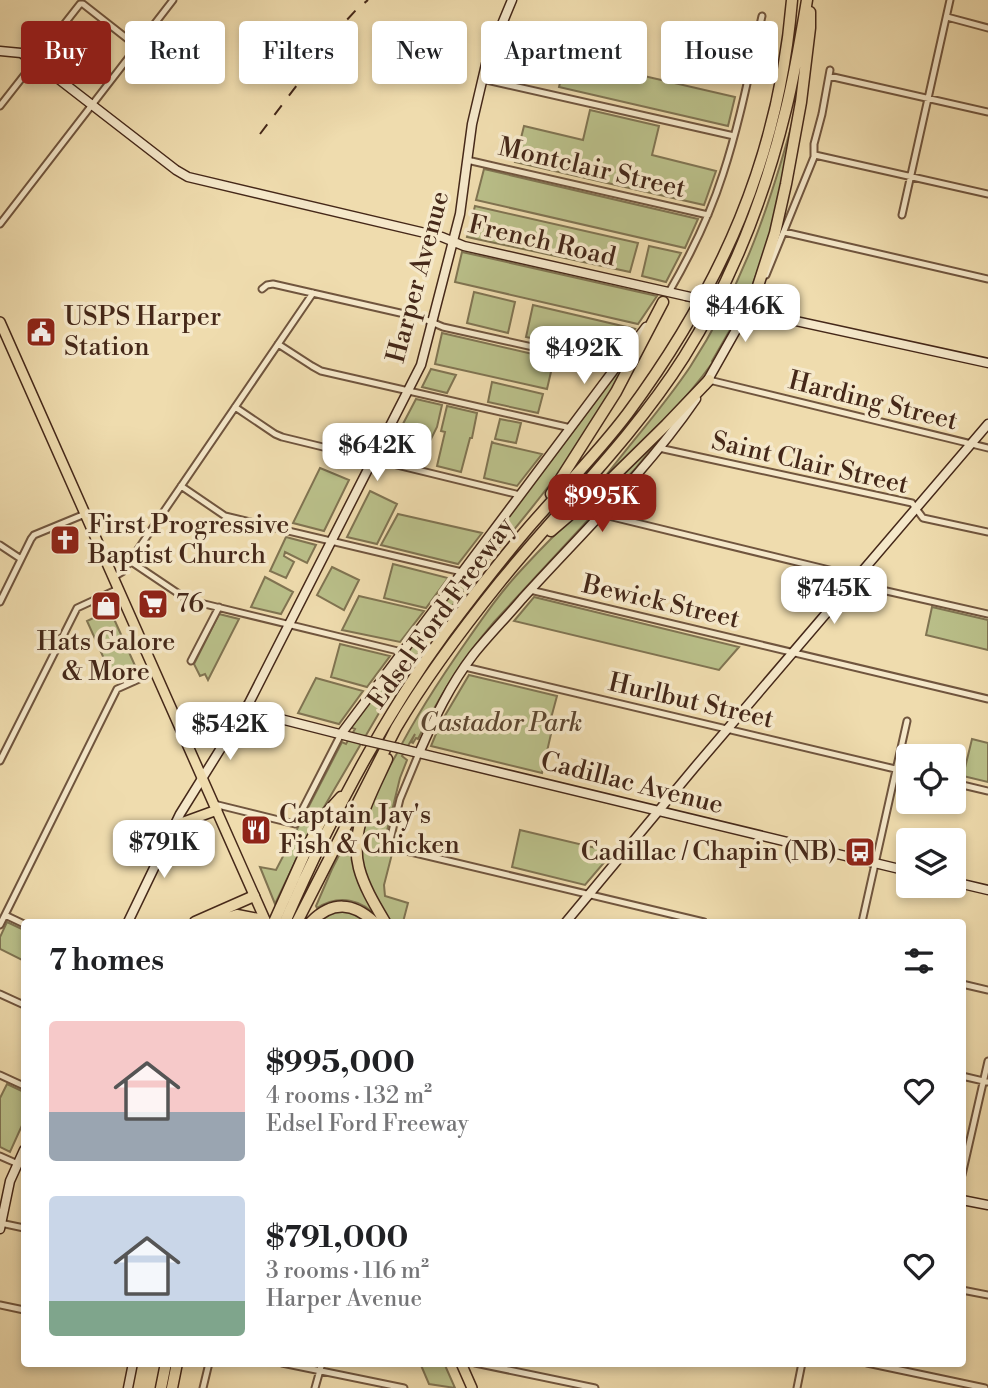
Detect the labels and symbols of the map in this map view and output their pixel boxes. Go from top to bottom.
street label: Montclair Street [495,131,689,205]
street label: Harper Avenue [380,188,456,366]
street label: French Road [465,208,619,274]
pin: $446K [696,284,794,344]
place label: USPS Harper Station [64,301,221,363]
public building icon: USPS Harper Station [24,315,58,349]
pin: $492K [535,326,633,386]
street label: Harding Street [785,365,961,437]
pin: $642K [328,424,426,483]
street label: Saint Clair Street [708,425,912,501]
pin: $995K [553,475,651,534]
place label: First Progressive Baptist Church [87,509,289,571]
street label: Edsel Ford Freeway [361,511,521,715]
church icon: First Progressive Baptist Church [48,523,82,557]
pin: $745K [785,566,883,626]
street label: Bewick Street [578,568,743,636]
supermarket icon: 76 [136,587,170,621]
place label: 76 [176,588,204,620]
shop icon: Hats Galore & More [89,589,123,623]
place label: Hats Galore & More [37,626,175,688]
street label: Hurlbut Street [605,666,777,736]
pin: $542K [181,702,279,762]
park label: Castador Park [420,707,582,739]
street label: Cadillac Avenue [537,745,727,821]
place label: Captain Jay's Fish & Chicken [279,799,460,861]
restaurant icon: Captain Jay's Fish & Chicken [239,813,273,847]
pin: $791K [115,820,213,880]
bus stop icon: Cadillac / Chapin (NB) [843,835,877,869]
place label: Cadillac / Chapin (NB) [581,836,837,868]

